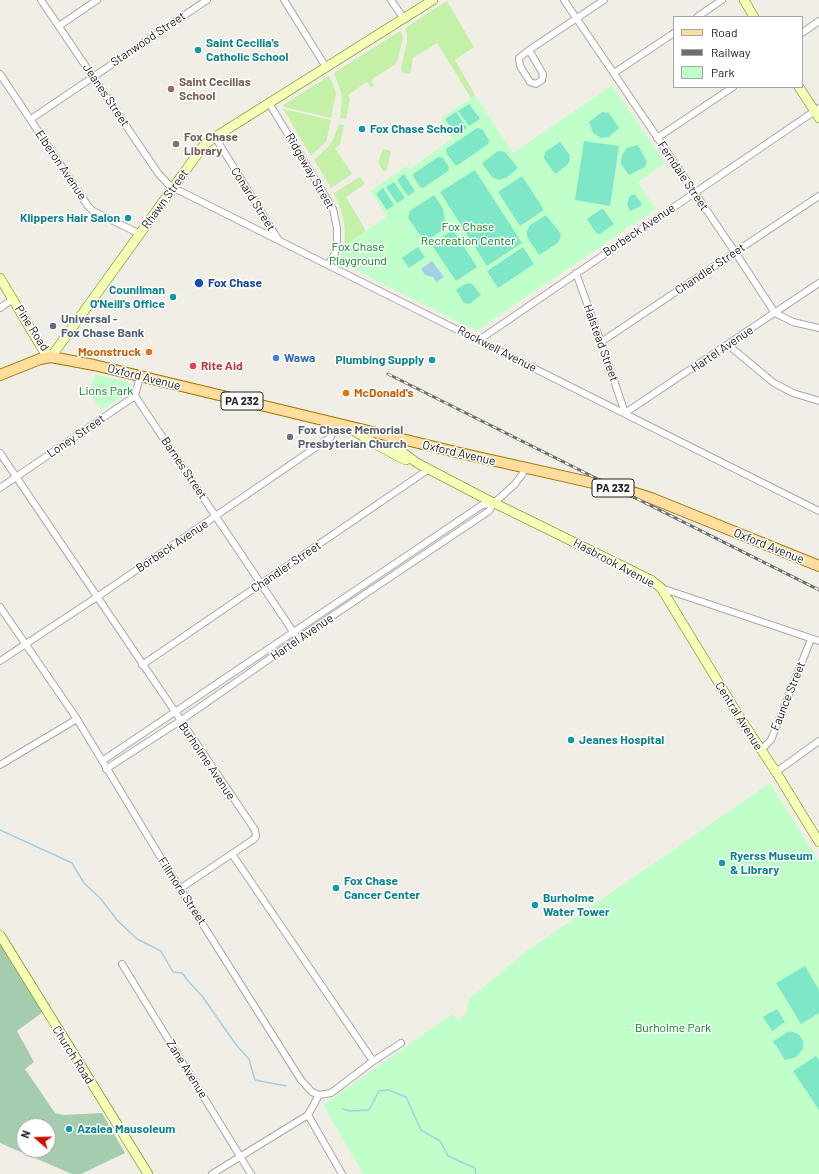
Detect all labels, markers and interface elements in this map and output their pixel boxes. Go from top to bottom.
street label: Stanwood Street [108,9,188,69]
legend [673,16,803,88]
text: Road [711,25,738,39]
place label: Saint Cecilia's Catholic School [206,36,288,64]
marker: Saint Cecilia's Catholic School [193,45,203,55]
text: Railway [711,45,750,59]
street label: Jeanes Street [80,61,132,129]
text: Park [711,65,735,79]
place label: Saint Cecilias School [179,75,251,103]
marker: Saint Cecilias School [166,84,176,94]
place label: Fox Chase School [370,122,463,136]
marker: Fox Chase School [357,124,367,134]
street label: Elberon Avenue [32,128,90,202]
place label: Fox Chase Library [184,130,238,158]
street label: Ridgeway Street [283,131,337,211]
marker: Fox Chase Library [171,139,181,149]
street label: Ferndale Street [655,139,711,213]
street label: Conard Street [228,164,278,234]
street label: Rhawn Street [139,166,191,232]
street label: Borbeck Avenue [600,201,678,259]
place label: Klippers Hair Salon [20,211,120,225]
marker: Klippers Hair Salon [123,213,133,223]
park label: Fox Chase Recreation Center [421,220,515,248]
park label: Fox Chase Playground [329,240,387,268]
street label: Chandler Street [672,240,748,298]
place label: Fox Chase [208,276,262,290]
marker: Fox Chase [193,277,205,289]
place label: Counilman O'Neill's Office [90,283,165,311]
marker: Counilman O'Neill's Office [168,292,178,302]
street label: Pine Road [12,302,52,354]
street label: Halstead Street [580,303,622,383]
place label: Universal - Fox Chase Bank [61,312,144,340]
marker: Universal - Fox Chase Bank [48,321,58,331]
street label: Rockwell Avenue [455,323,539,375]
street label: Hartel Avenue [688,323,756,375]
place label: Moonstruck [78,345,141,359]
marker: Moonstruck [144,347,154,357]
place label: Wawa [284,351,315,365]
marker: Wawa [271,353,281,363]
place label: Plumbing Supply [336,353,424,367]
marker: Plumbing Supply [427,355,437,365]
place label: Rite Aid [201,359,243,373]
street label: Oxford Avenue [106,361,182,393]
marker: Rite Aid [188,361,198,371]
park label: Lions Park [79,384,133,398]
place label: McDonald's [354,386,414,400]
marker: McDonald's [341,388,351,398]
road number: PA 232 [221,392,263,410]
street label: Loney Street [44,411,108,461]
place label: Fox Chase Memorial Presbyterian Church [298,423,407,451]
marker: Fox Chase Memorial Presbyterian Church [285,432,295,442]
street label: Barnes Street [158,434,210,502]
street label: Oxford Avenue [421,438,497,468]
road number: PA 232 [592,479,634,497]
street label: Borbeck Avenue [133,517,211,575]
street label: Oxford Avenue [732,525,806,567]
street label: Hasbrook Avenue [571,535,657,591]
street label: Chandler Street [248,538,324,596]
street label: Hartel Avenue [268,611,336,663]
street label: Faunce Street [768,659,808,733]
street label: Central Avenue [712,679,766,753]
street label: Burholme Avenue [176,719,238,803]
place label: Jeanes Hospital [579,733,664,747]
marker: Jeanes Hospital [566,735,576,745]
place label: Ryerss Museum & Library [730,849,813,877]
street label: Fillmore Street [155,855,209,927]
marker: Ryerss Museum & Library [717,858,727,868]
place label: Fox Chase Cancer Center [344,874,420,902]
marker: Fox Chase Cancer Center [331,883,341,893]
place label: Burholme Water Tower [543,891,610,919]
marker: Burholme Water Tower [530,900,540,910]
park label: Burholme Park [635,1021,711,1035]
street label: Church Road [49,1023,97,1087]
street label: Zane Avenue [163,1037,211,1101]
north arrow [16,1118,56,1158]
place label: Azalea Mausoleum [77,1122,175,1136]
marker: Azalea Mausoleum [64,1124,74,1134]
text: N [18,1128,33,1140]

